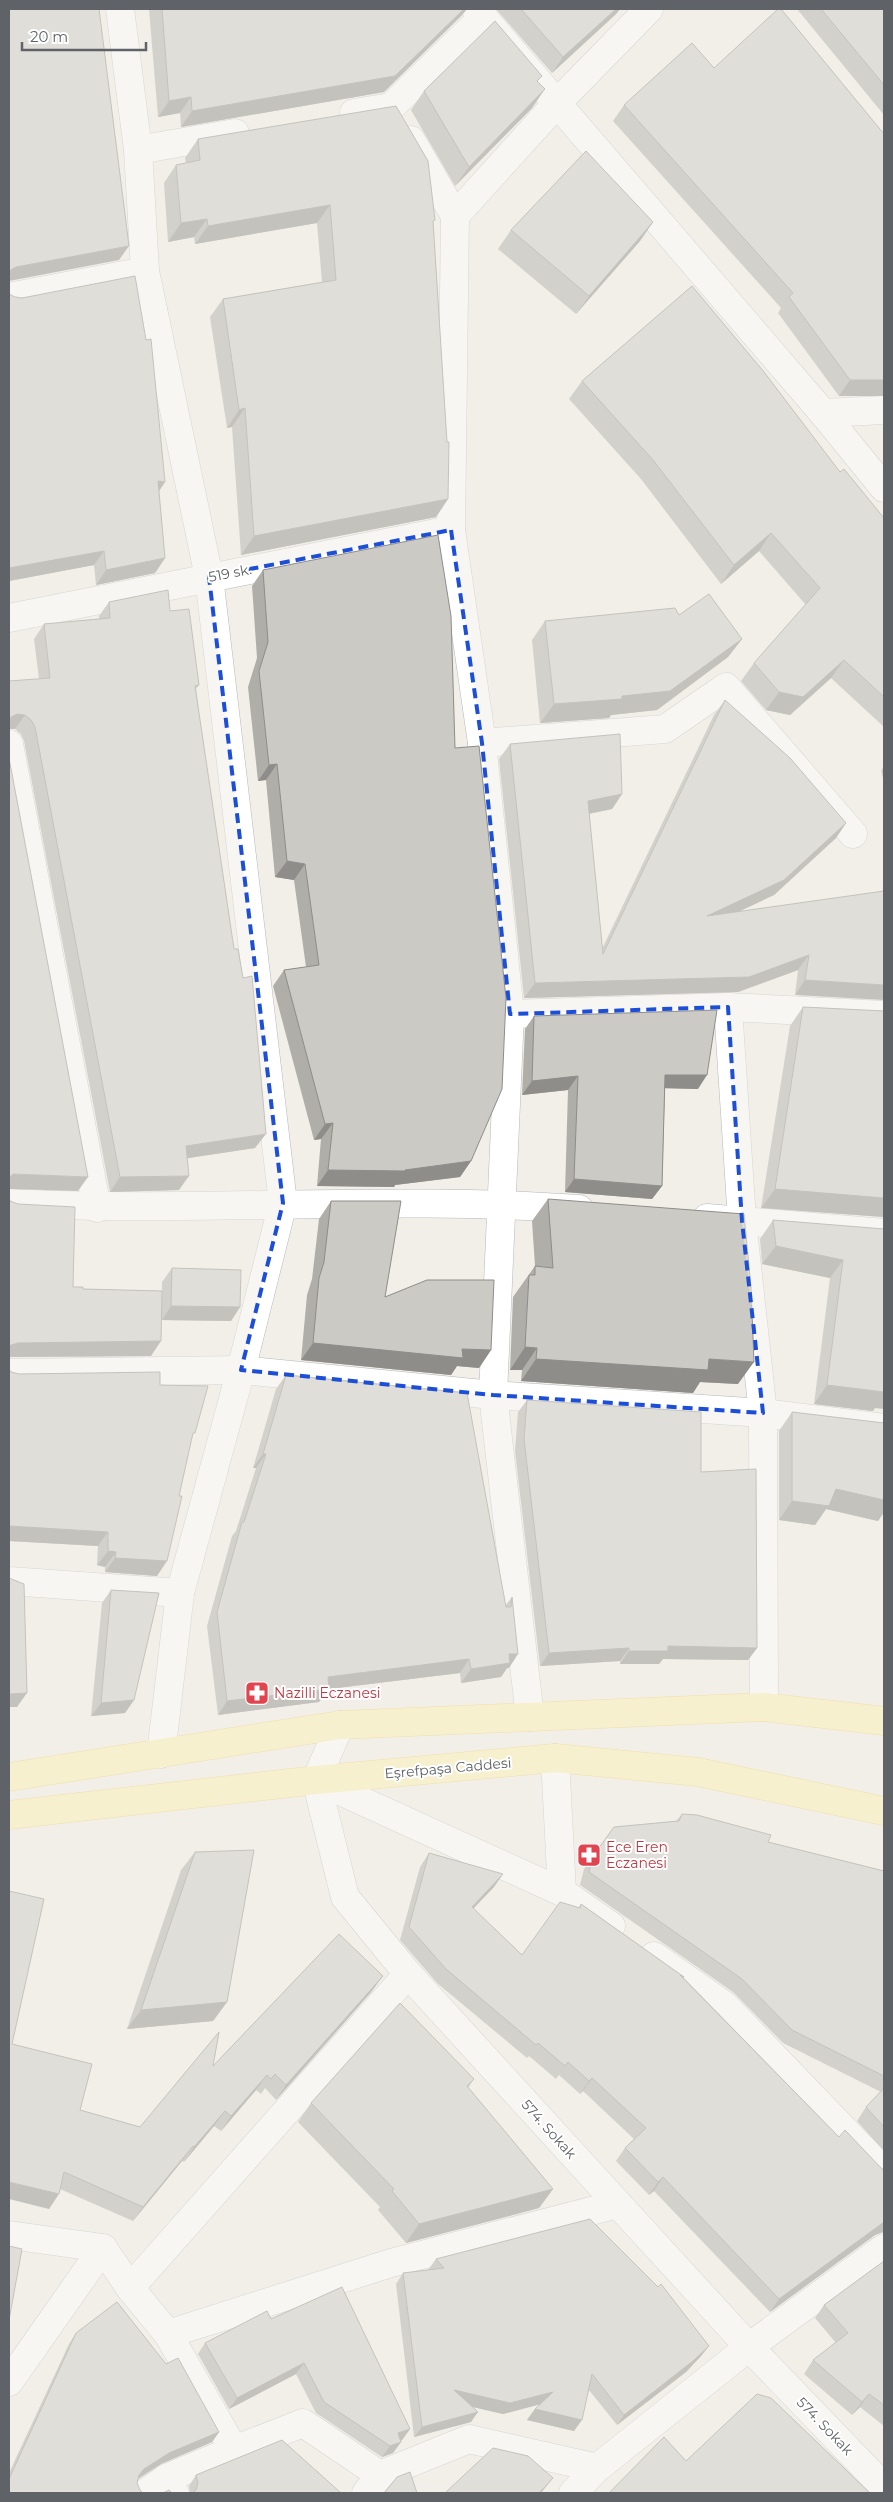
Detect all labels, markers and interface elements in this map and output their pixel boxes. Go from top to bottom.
scale bar [22,20,146,52]
text: 20 m [30,27,68,46]
street label: 519 sk. [207,560,253,586]
pharmacy icon: Nazilli Eczanesi [244,1680,270,1706]
place label: Nazilli Eczanesi [274,1684,381,1702]
street label: Eşrefpaşa Caddesi [384,1753,512,1783]
place label: Ece Eren Eczanesi [606,1838,668,1872]
pharmacy icon: Ece Eren Eczanesi [576,1842,602,1868]
street label: 574. Sokak [518,2096,581,2163]
street label: 574. Sokak [793,2393,857,2459]

